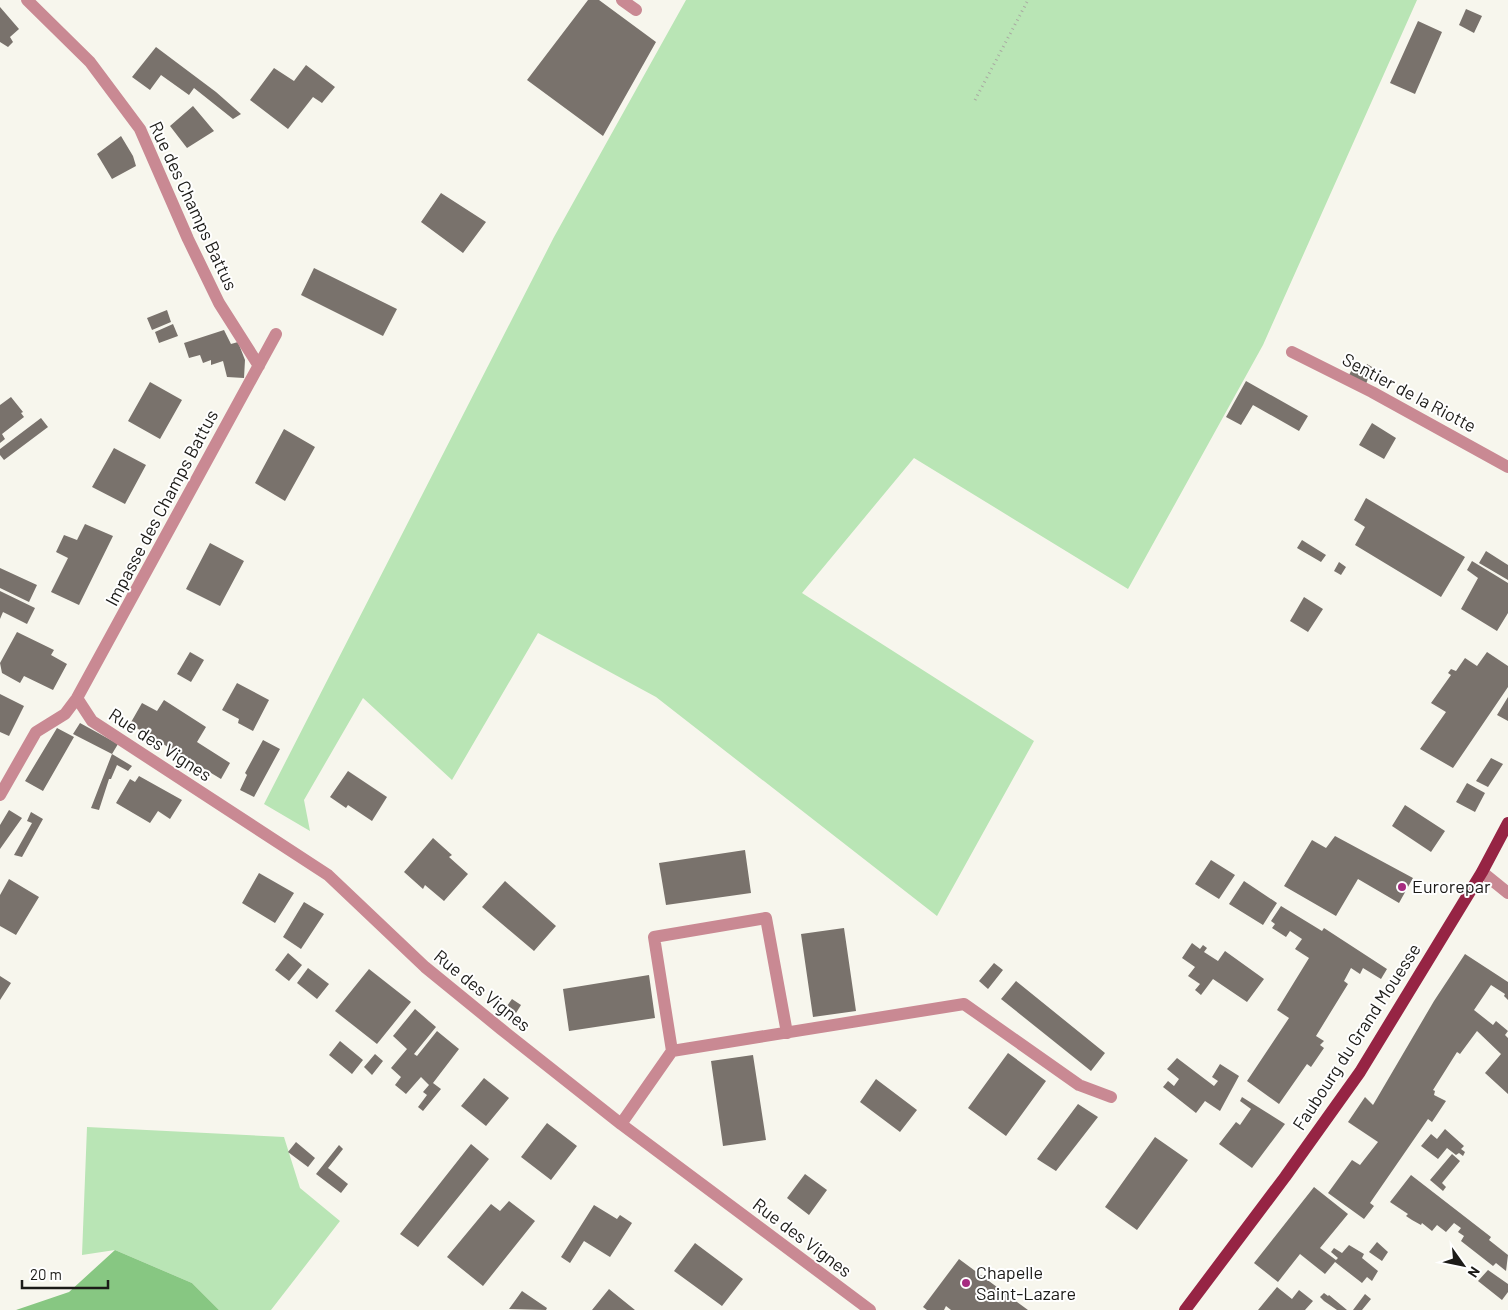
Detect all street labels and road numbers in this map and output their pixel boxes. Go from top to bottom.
street label: Rue des Champs Battus [145,118,243,294]
street label: Sentier de la Riotte [1339,348,1480,437]
street label: Impasse des Champs Battus [100,406,222,609]
street label: Rue des Vignes [105,703,216,785]
street label: Faubourg du Grand Mouesse [1287,939,1425,1134]
street label: Rue des Vignes [430,945,535,1036]
street label: Rue des Vignes [749,1193,856,1281]

